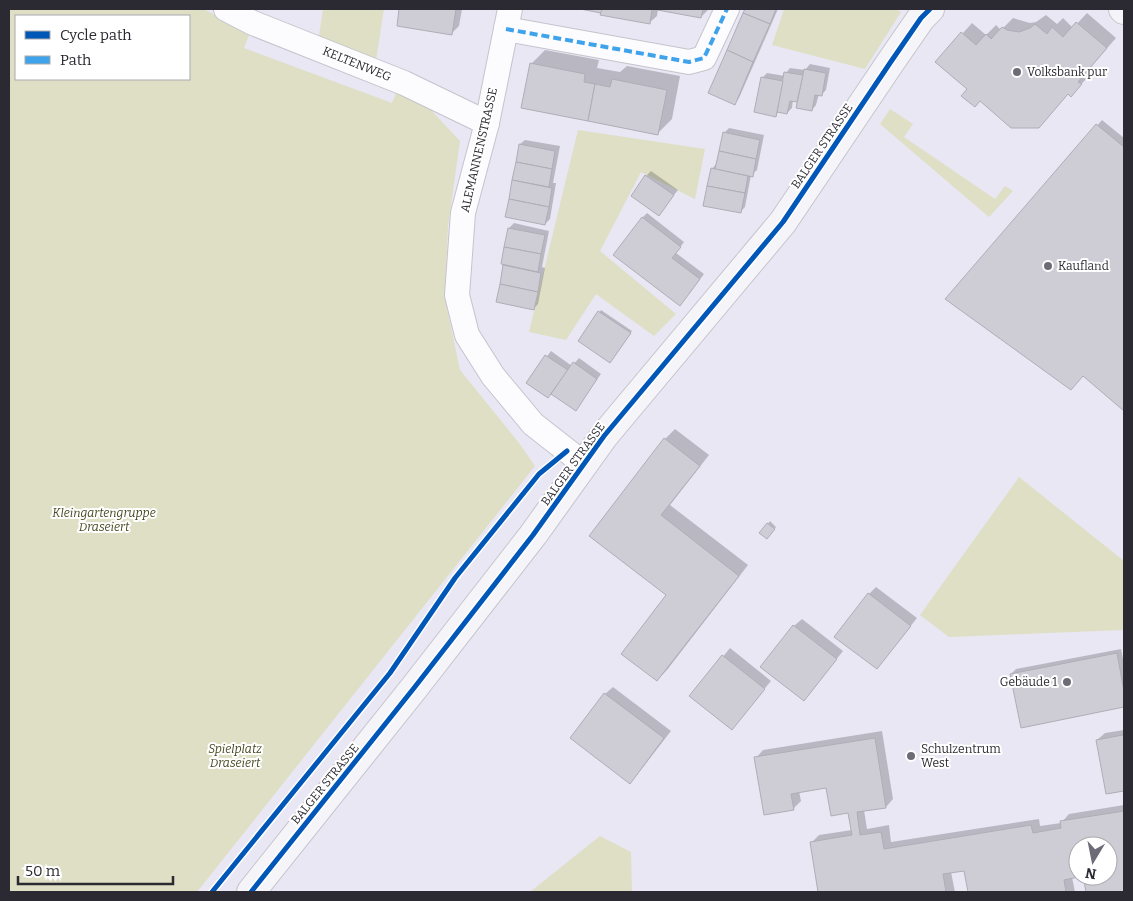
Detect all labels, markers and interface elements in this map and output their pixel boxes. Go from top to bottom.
legend [15,15,190,80]
text: Cycle path [60,26,132,44]
street label: KELTENWEG [321,44,394,84]
text: Path [60,51,92,69]
place label: Volksbank pur [1027,65,1108,79]
marker: Volksbank pur [1011,66,1023,78]
street label: ALEMANNENSTRASSE [458,86,500,214]
street label: BALGER STRASSE [788,101,856,191]
place label: Kaufland [1058,259,1109,273]
marker: Kaufland [1042,260,1054,272]
street label: BALGER STRASSE [538,420,608,508]
park label: Kleingartengruppe Draseiert [52,506,156,534]
place label: Gebäude 1 [1000,675,1057,689]
marker: Gebäude 1 [1061,676,1073,688]
street label: BALGER STRASSE [288,741,362,827]
park label: Spielplatz Draseiert [208,742,262,770]
place label: Schulzentrum West [921,742,1001,770]
marker: Schulzentrum West [905,750,917,762]
north arrow [1068,836,1118,886]
scale bar [18,854,172,886]
text: 50 m [25,862,61,880]
text: N [1084,864,1098,883]

